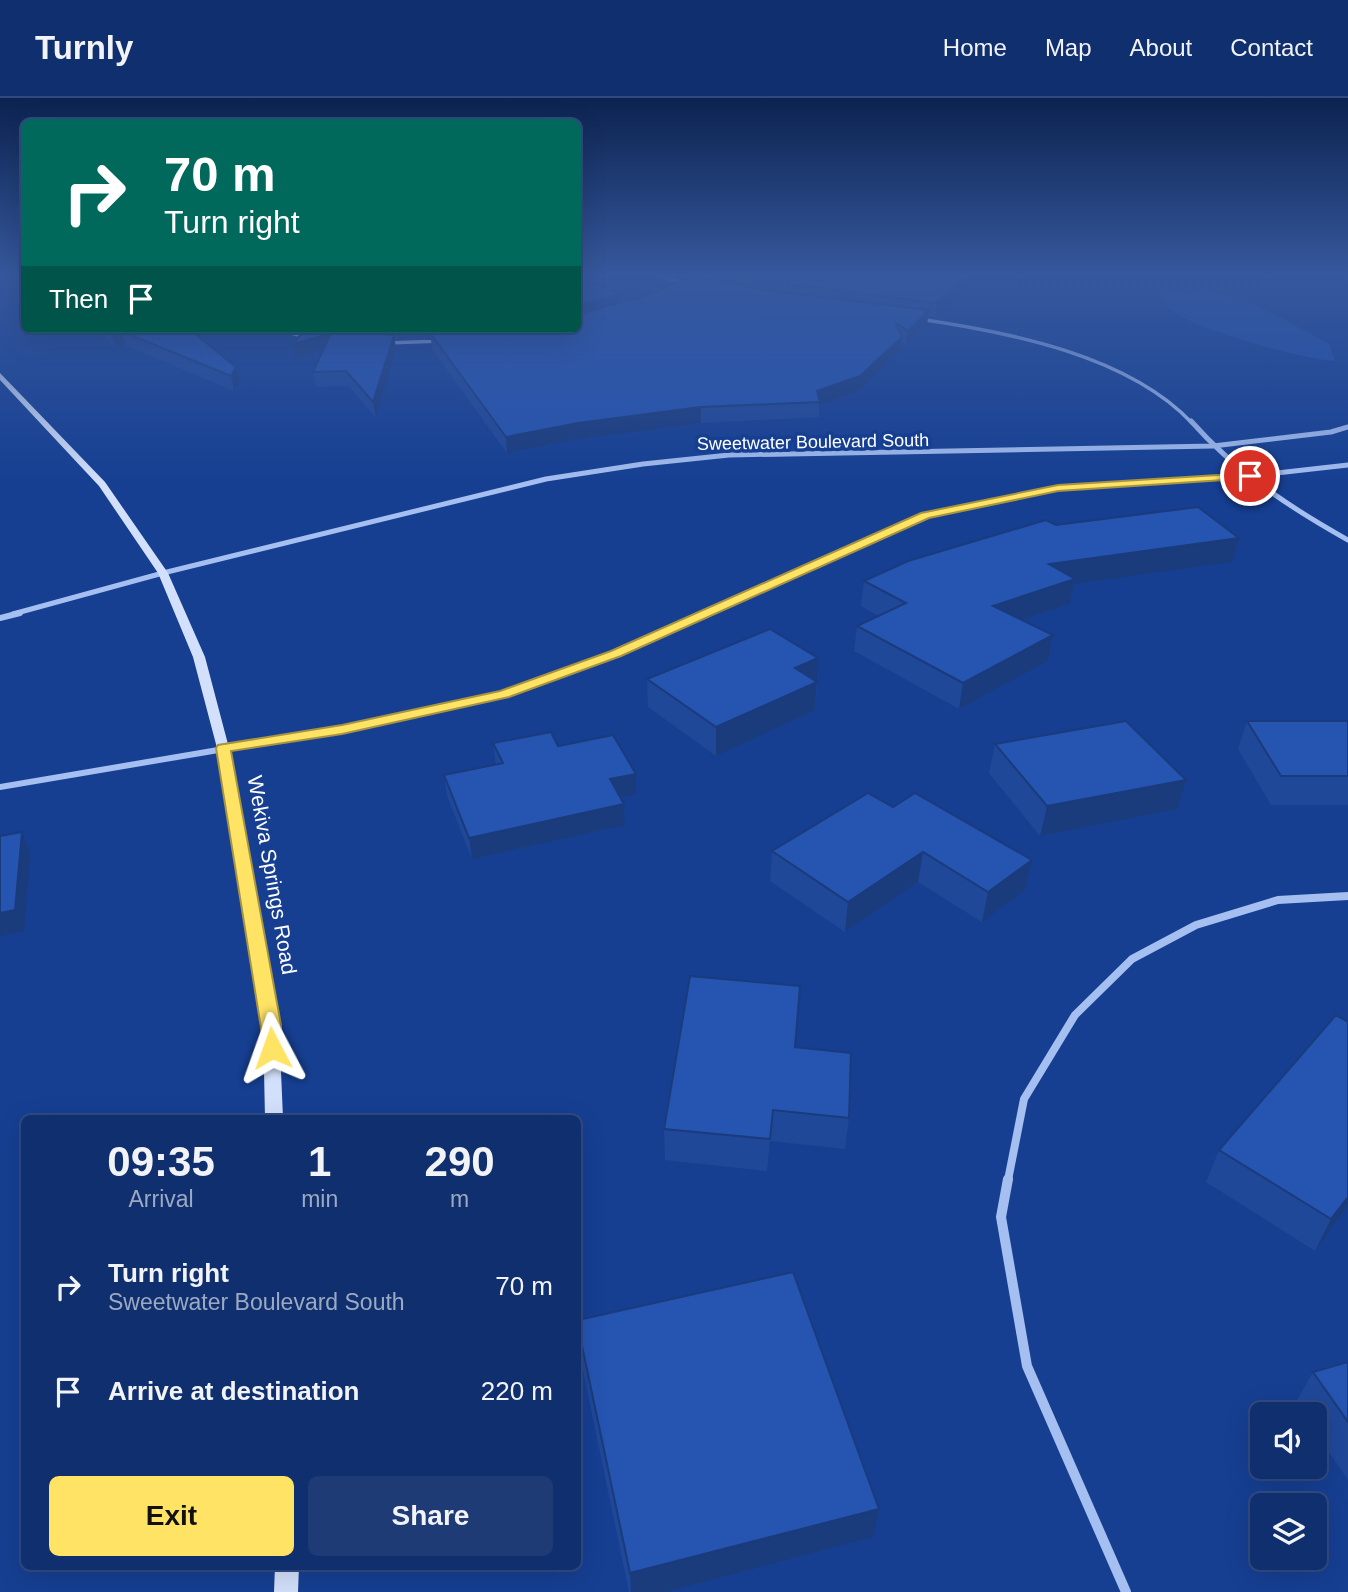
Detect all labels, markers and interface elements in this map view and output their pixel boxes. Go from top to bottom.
text: Turnly [35,29,133,66]
text: Home [943,34,1007,61]
text: Map [1045,34,1092,61]
text: About [1130,34,1192,61]
text: Contact [1230,34,1313,61]
icon: right [49,147,140,238]
text: 70 m [164,147,276,201]
text: Turn right [164,204,300,240]
icon: arrive [122,280,160,318]
text: Then [49,284,108,314]
street label: Sweetwater Boulevard South [697,430,929,454]
pin [1220,446,1280,506]
icon: arrive [1231,457,1269,495]
street label: Wekiva Springs Road [244,774,301,976]
position arrow [235,1011,309,1085]
text: 09:35 [107,1138,215,1185]
text: 1 [308,1138,331,1185]
text: 290 [425,1138,495,1185]
text: Arrival [128,1186,194,1212]
text: min [301,1186,338,1212]
text: m [450,1186,469,1212]
text: Turn right [108,1258,229,1288]
icon: right [49,1268,87,1306]
text: 70 m [495,1271,553,1301]
text: Sweetwater Boulevard South [108,1289,405,1315]
icon: arrive [49,1373,87,1411]
text: Arrive at destination [108,1376,359,1406]
text: 220 m [481,1376,553,1406]
map controls [1250,1402,1327,1570]
button: sound [1250,1402,1327,1479]
button: Exit [49,1476,294,1556]
button: Share [308,1476,553,1556]
button: layers [1250,1493,1327,1570]

